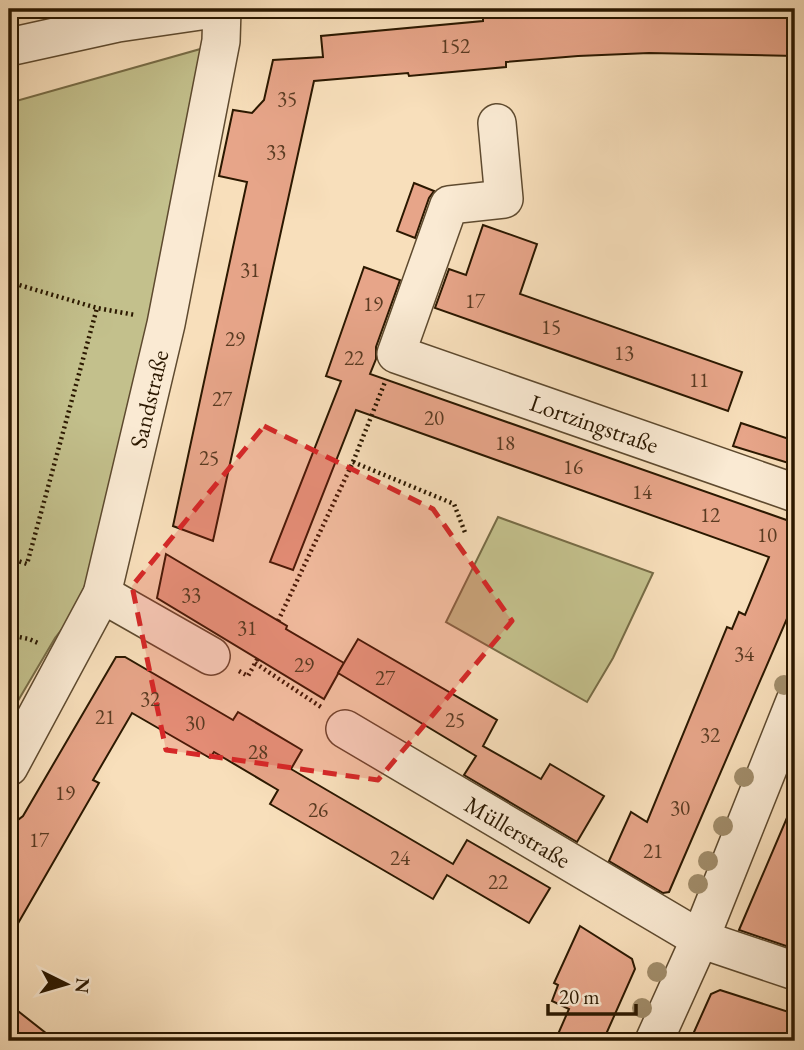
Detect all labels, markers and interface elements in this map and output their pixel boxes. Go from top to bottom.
house number: 152 [440,32,470,59]
house number: 35 [277,85,297,112]
house number: 33 [266,138,286,165]
house number: 31 [240,256,260,283]
house number: 17 [465,287,486,314]
house number: 19 [363,290,383,317]
house number: 15 [541,313,561,340]
house number: 29 [225,325,245,352]
house number: 13 [614,339,634,366]
house number: 22 [344,344,364,371]
street label: Sandstraße [122,347,175,451]
house number: 11 [689,366,709,393]
house number: 27 [212,385,233,412]
street label: Lortzingstraße [526,386,663,460]
house number: 20 [424,404,444,431]
house number: 18 [495,429,515,456]
house number: 25 [199,444,219,471]
house number: 16 [563,453,583,480]
house number: 14 [632,478,653,505]
house number: 12 [700,501,720,528]
house number: 10 [757,521,777,548]
house number: 33 [181,581,201,608]
house number: 31 [237,614,257,641]
house number: 34 [734,640,755,667]
house number: 29 [294,651,314,678]
house number: 27 [375,664,396,691]
house number: 32 [140,685,160,712]
house number: 21 [95,703,115,730]
house number: 25 [445,706,465,733]
house number: 30 [185,709,205,736]
house number: 32 [700,721,720,748]
house number: 28 [248,738,268,765]
house number: 19 [55,779,75,806]
street label: Müllerstraße [459,788,577,875]
house number: 30 [670,794,690,821]
house number: 26 [308,796,328,823]
house number: 17 [29,826,50,853]
house number: 21 [643,837,663,864]
house number: 24 [390,844,411,871]
house number: 22 [488,868,508,895]
north arrow [32,948,102,1018]
scale bar [548,973,636,1017]
text: N [69,977,96,995]
text: 20 m [559,983,600,1010]

